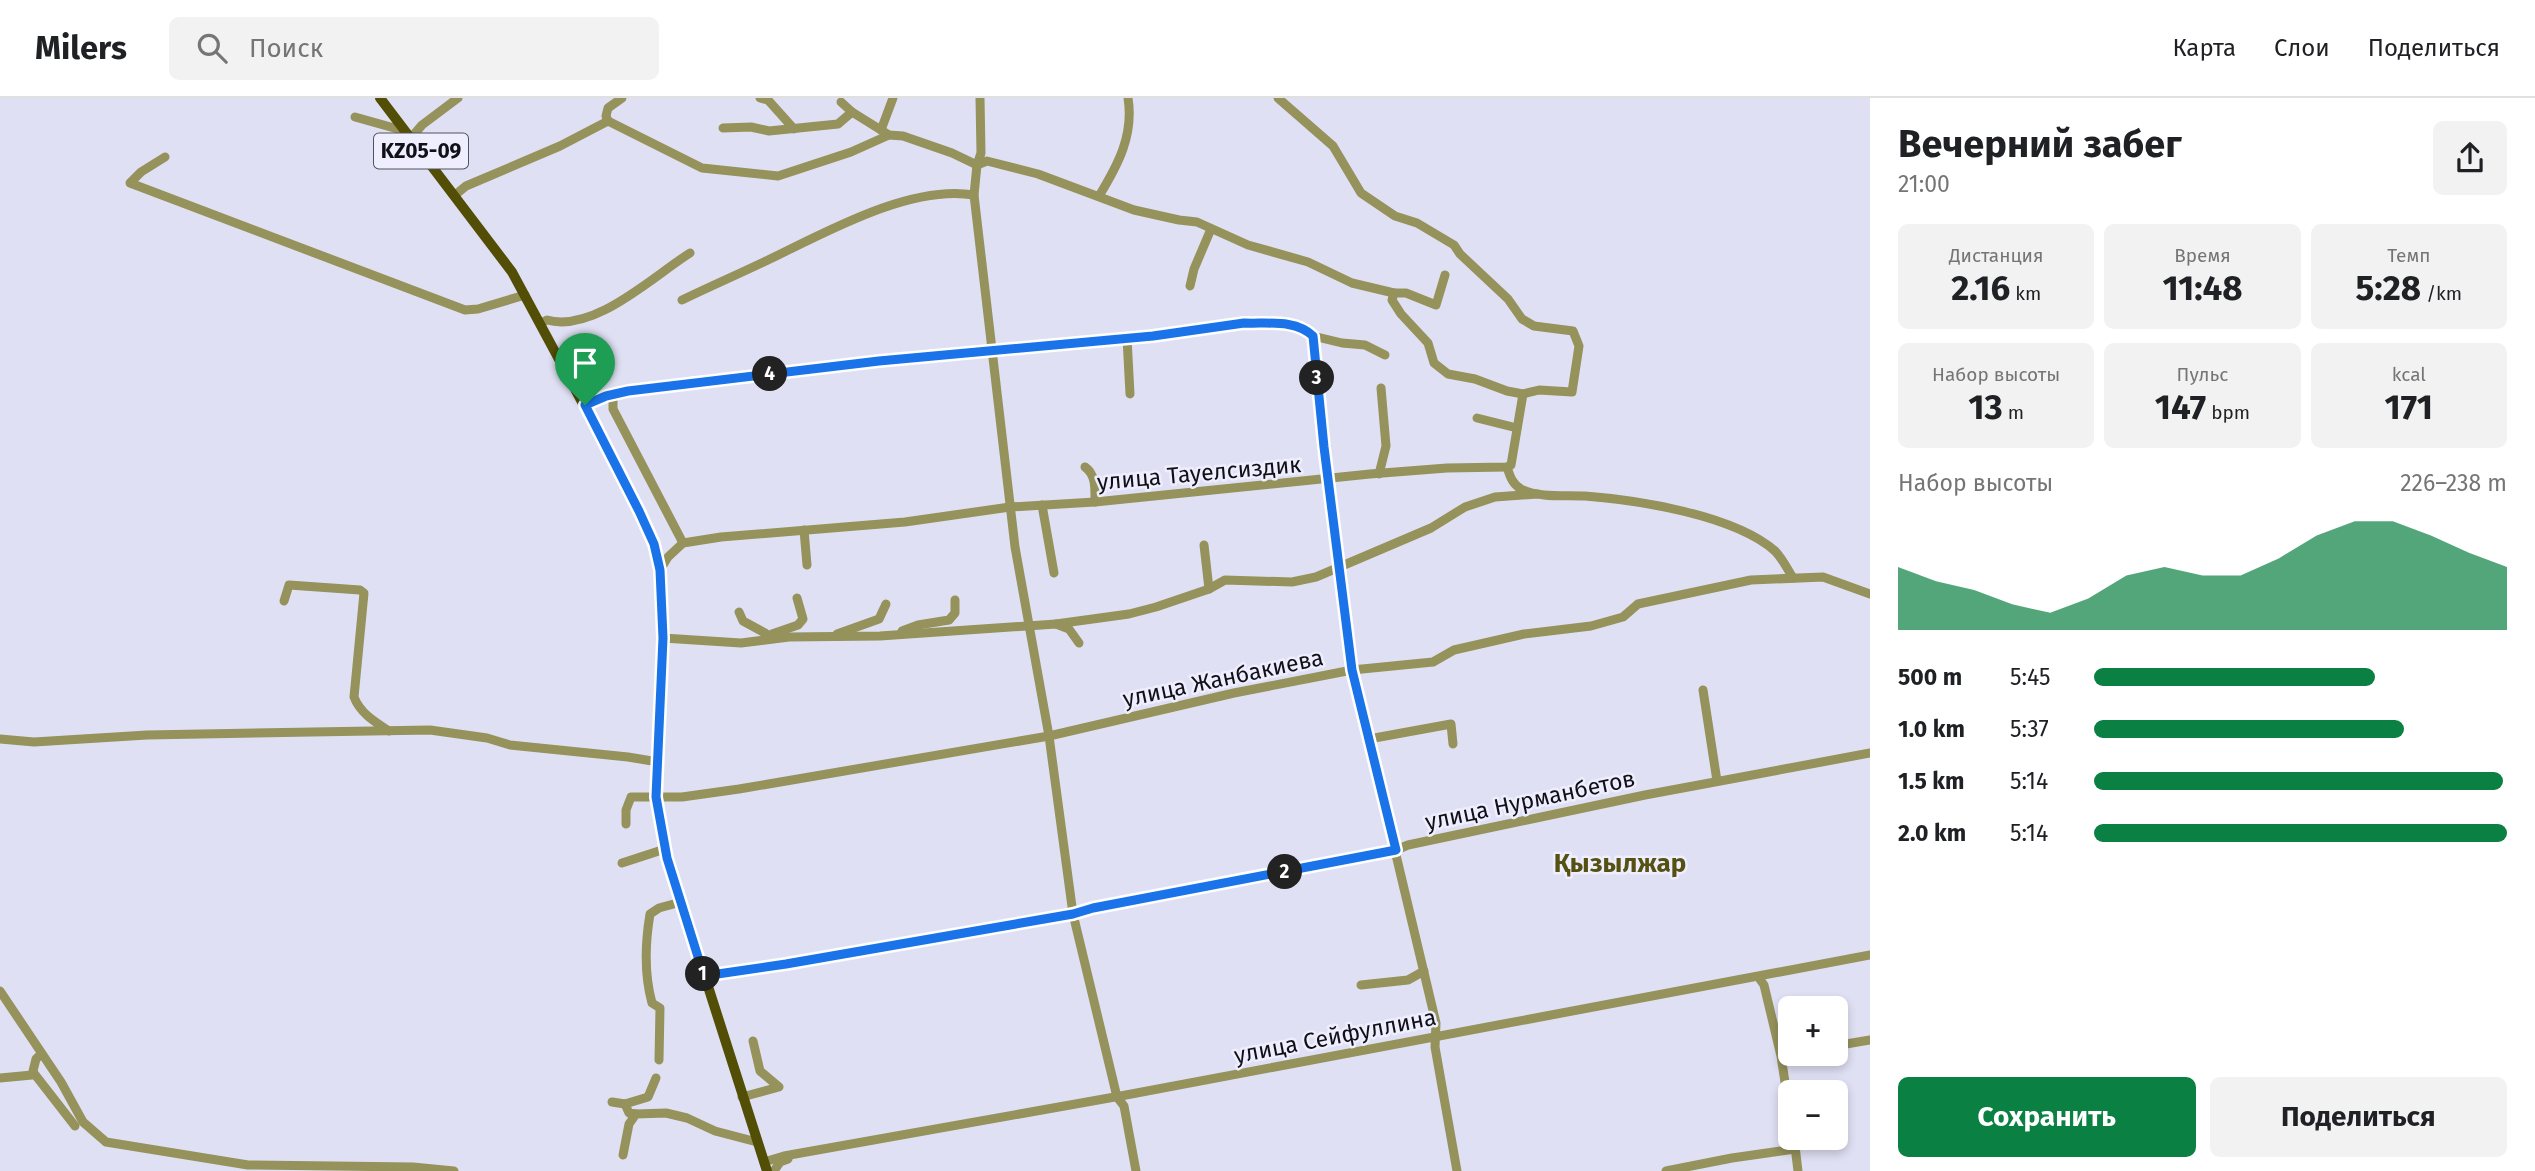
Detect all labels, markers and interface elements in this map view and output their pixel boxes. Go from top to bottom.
search box [169,17,659,80]
text: Milers [35,28,127,68]
icon: search [193,29,231,67]
text: Поиск [249,33,323,64]
text: Карта [2172,34,2236,62]
text: Слои [2274,34,2330,62]
text: Поделиться [2368,34,2500,62]
text: Вечерний забег [1898,121,2182,167]
button: share [2433,121,2507,195]
road number: KZ05-09 [374,134,468,168]
text: 21:00 [1898,170,1950,198]
text: Дистанция [1949,244,2043,267]
text: Время [2174,244,2231,267]
text: Темп [2387,244,2430,267]
text: 2.16 [1951,267,2010,309]
text: 11:48 [2162,267,2243,309]
text: 5:28 [2356,267,2421,309]
text: km [2010,282,2041,305]
text: /km [2421,282,2462,305]
pin [555,333,615,405]
icon: arrive [566,344,604,382]
pin: 4 [752,356,788,392]
pin: 3 [1300,360,1334,396]
text: 4 [764,362,775,385]
text: Набор высоты [1932,363,2060,386]
text: Пульс [2177,363,2228,386]
text: kcal [2392,363,2426,386]
text: 3 [1312,366,1321,389]
text: 13 [1968,386,2003,428]
text: 147 [2155,386,2206,428]
text: 171 [2385,386,2433,428]
text: m [2003,401,2024,424]
text: bpm [2206,401,2250,424]
street label: улица Тауелсиздик [1096,450,1302,496]
text: Набор высоты [1898,469,2053,497]
text: 226–238 m [2400,469,2507,497]
street label: улица Жанбакиева [1120,643,1326,713]
text: 500 m [1898,663,1962,691]
text: 5:45 [2010,663,2050,691]
text: 1.0 km [1898,715,1965,743]
text: 5:37 [2010,715,2049,743]
street label: улица Нурманбетов [1422,764,1638,836]
text: 1.5 km [1898,767,1964,795]
text: 5:14 [2010,767,2048,795]
text: 2.0 km [1898,819,1966,847]
text: 5:14 [2010,819,2048,847]
district label: Қызылжар [1554,848,1686,879]
pin: 2 [1268,854,1302,890]
text: 2 [1280,860,1289,883]
pin: 1 [686,956,720,992]
text: 1 [698,962,707,985]
map controls [1778,996,1848,1150]
button: + [1778,996,1848,1066]
street label: улица Сейфуллина [1232,1003,1438,1069]
button: Сохранить [1898,1077,2196,1157]
button: Поделиться [2210,1077,2507,1157]
button: − [1778,1080,1848,1150]

